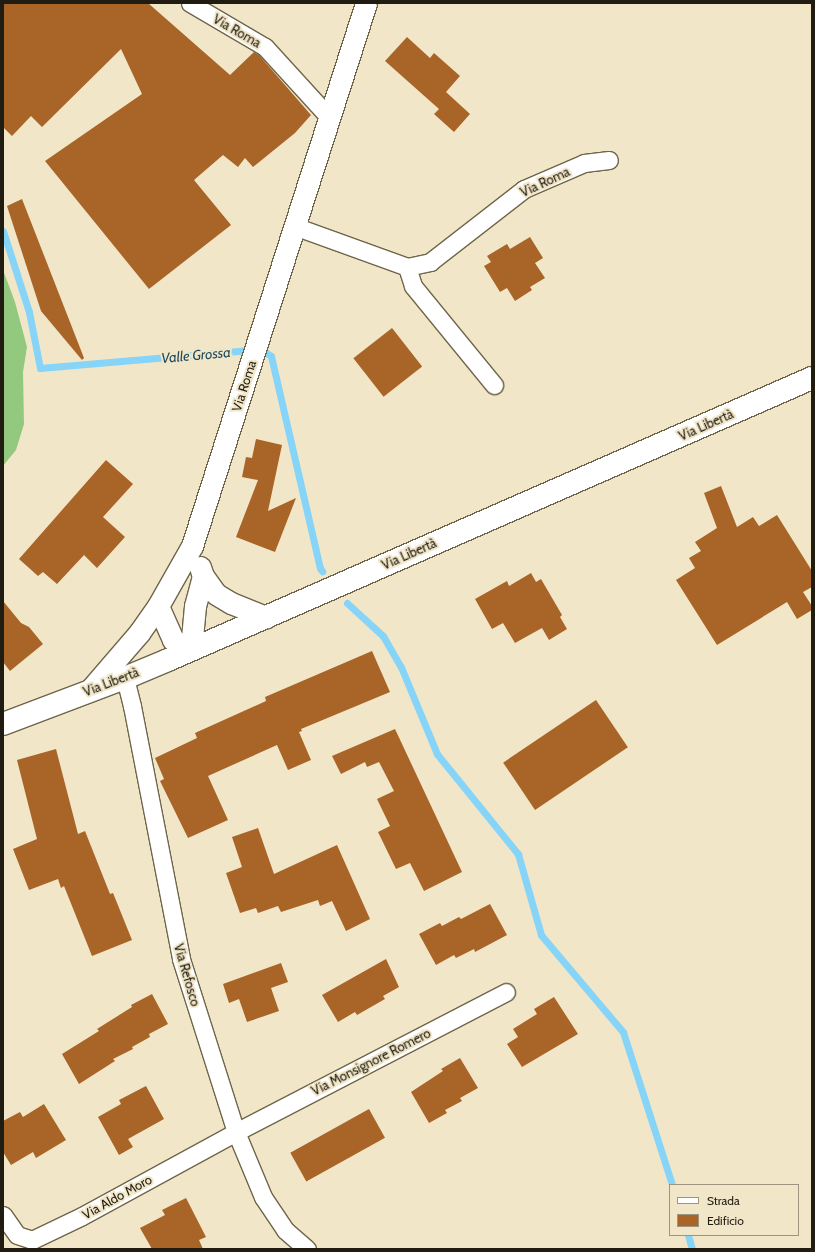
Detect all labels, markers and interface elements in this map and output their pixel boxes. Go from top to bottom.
street label: Via Roma [210,11,264,51]
street label: Via Roma [518,164,572,200]
water label: Valle Grossa [161,344,231,366]
street label: Via Roma [228,358,260,414]
street label: Via Libertà [676,406,736,444]
street label: Via Libertà [379,535,439,573]
street label: Via Libertà [81,664,141,700]
street label: Via Refosco [171,942,203,1008]
street label: Via Monsignore Romero [309,1025,433,1099]
street label: Via Aldo Moro [79,1171,155,1223]
legend [669,1184,799,1236]
text: Strada [707,1193,740,1208]
text: Edificio [707,1213,744,1228]

